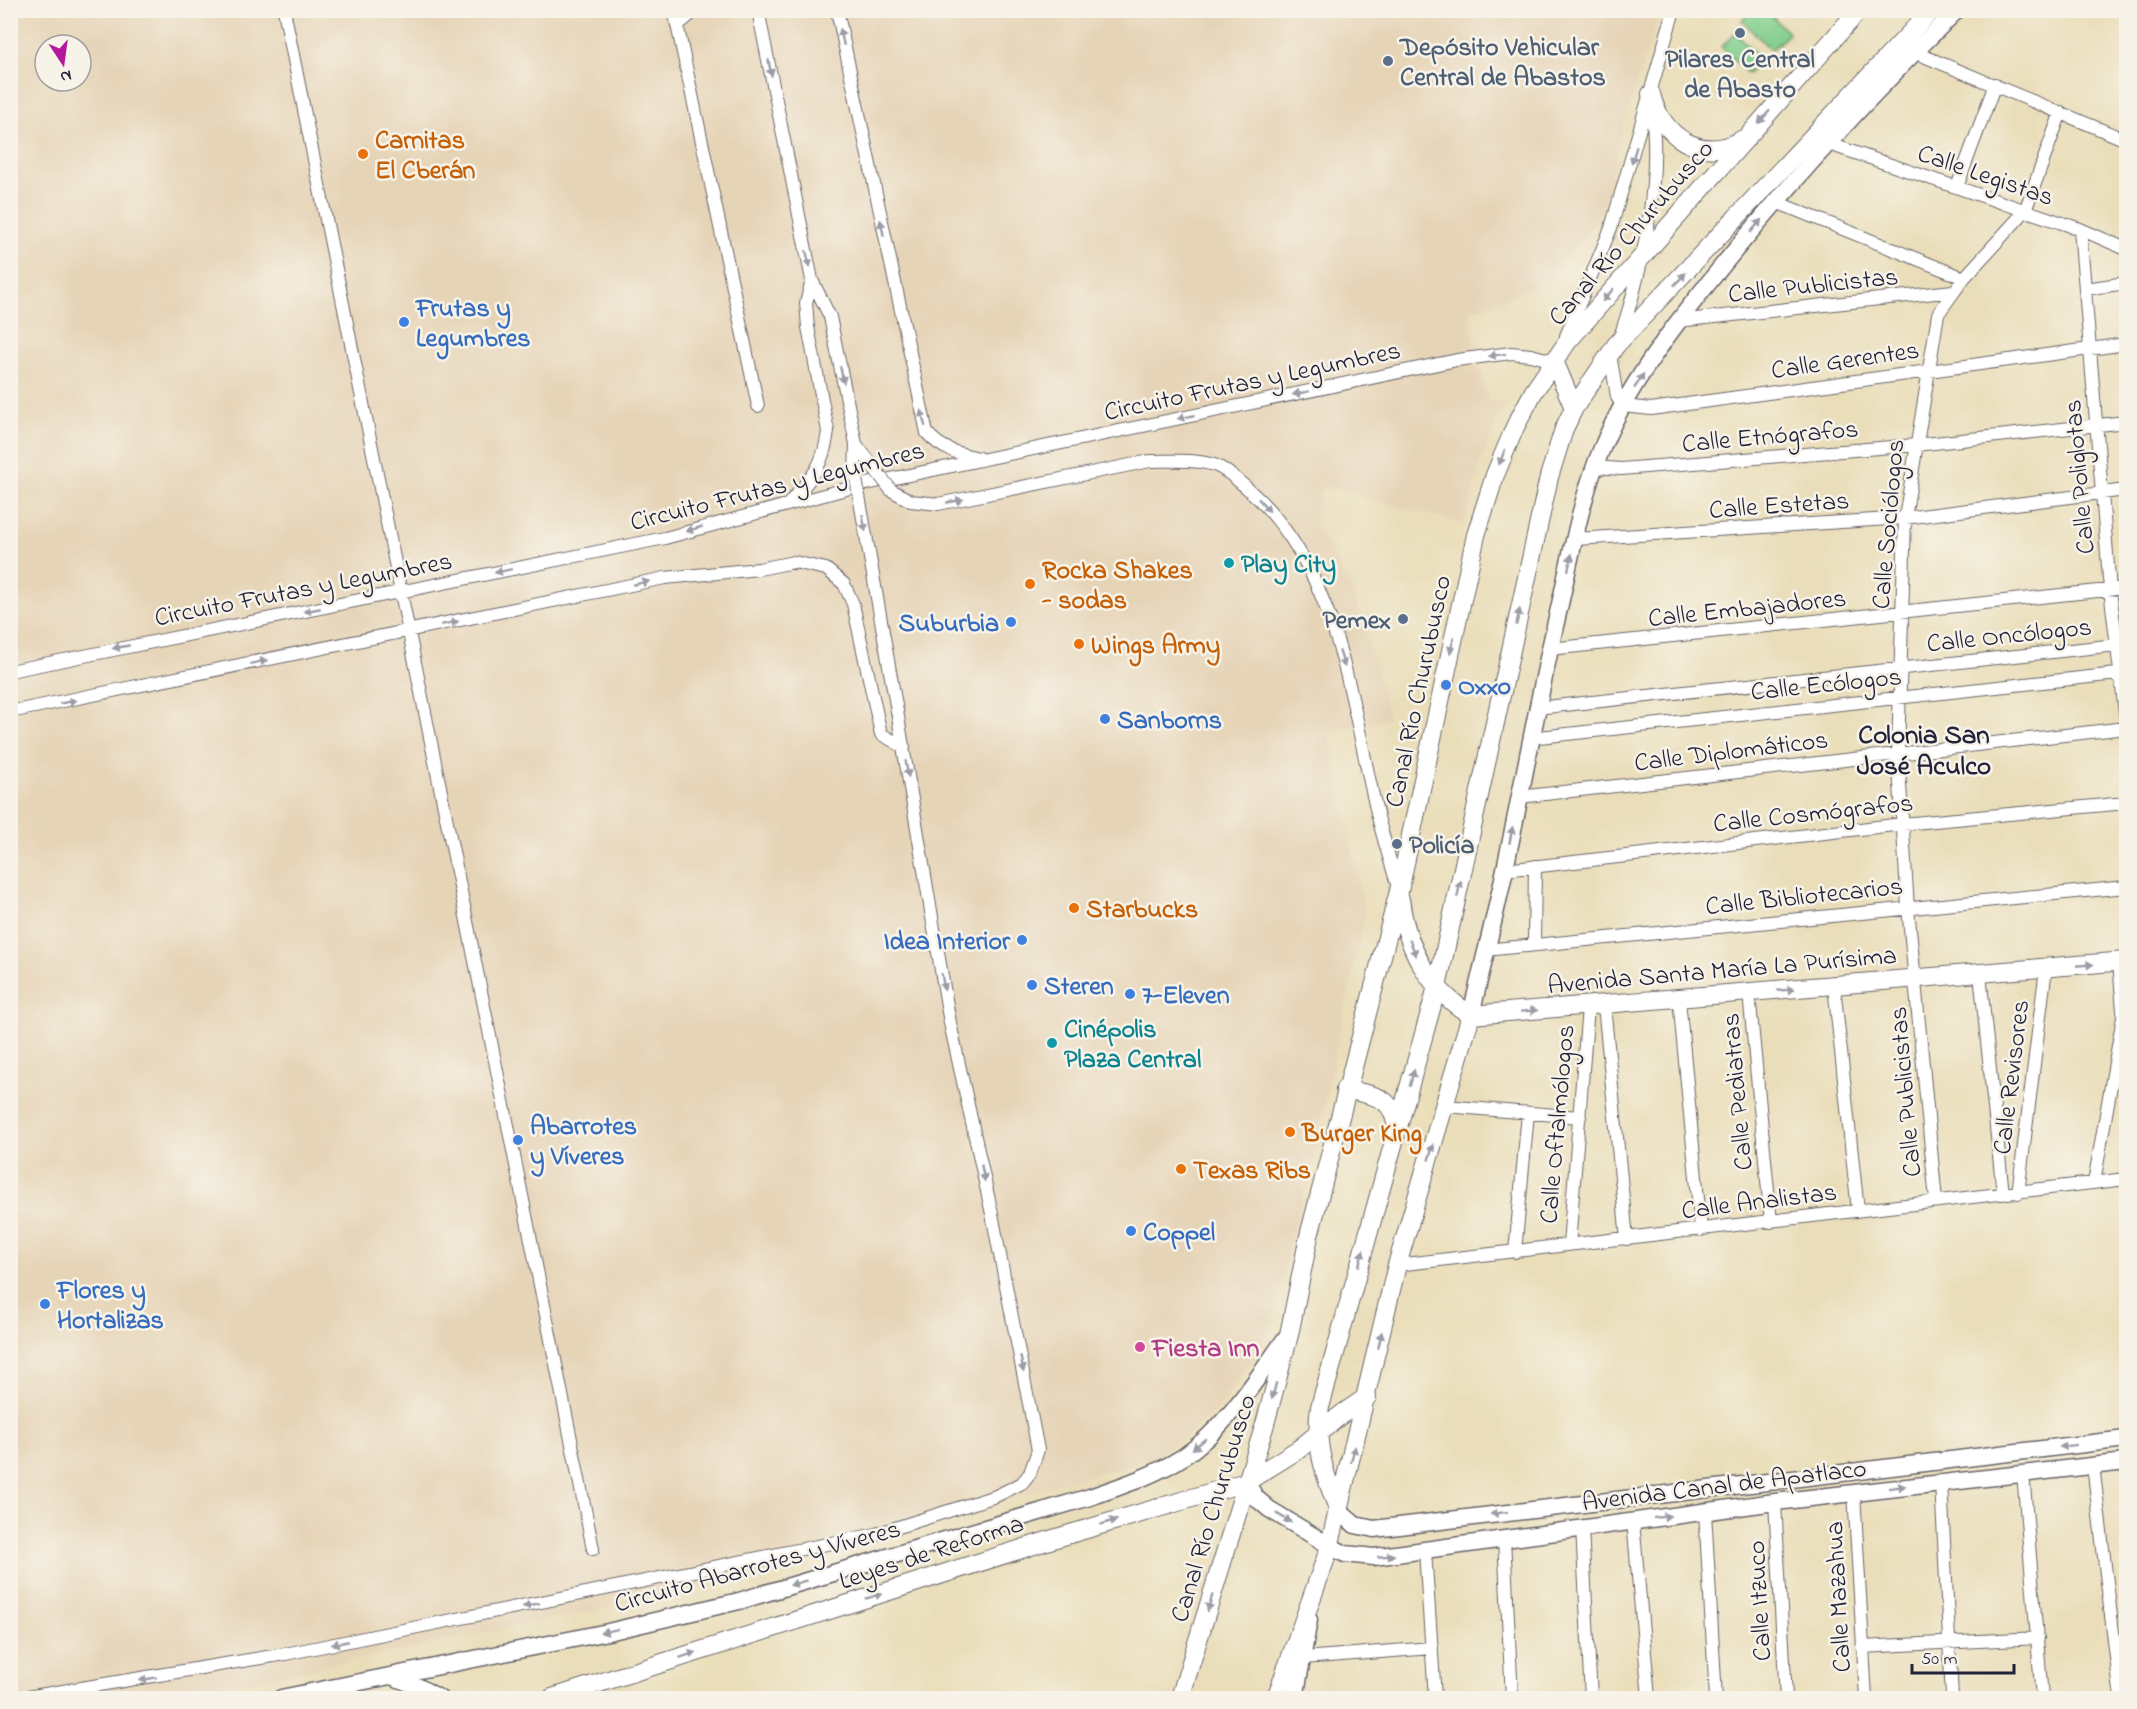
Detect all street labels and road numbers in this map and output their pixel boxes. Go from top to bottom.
street label: Canal Río Churubusco [1540,132,1724,336]
street label: Calle Legistas [1912,136,2058,218]
street label: Calle Publicistas [1726,259,1900,315]
street label: Circuito Frutas y Legumbres [1101,333,1405,433]
street label: Calle Gerentes [1769,333,1922,391]
street label: Calle Poliglotas [2055,398,2107,556]
street label: Calle Etnógrafos [1680,411,1860,465]
street label: Circuito Frutas y Legumbres [626,433,929,543]
street label: Calle Sociólogos [1864,438,1916,611]
street label: Calle Estetas [1708,483,1851,531]
street label: Circuito Frutas y Legumbres [151,543,456,638]
street label: Canal Río Churubusco [1377,572,1463,811]
street label: Calle Embajadores [1646,581,1848,639]
street label: Calle Oncólogos [1925,609,2094,665]
street label: Calle Ecólogos [1749,659,1904,713]
street label: Calle Diplomáticos [1632,722,1831,784]
street label: Calle Cosmógrafos [1711,786,1915,844]
street label: Calle Bibliotecarios [1704,869,1905,927]
street label: Avenida Santa María La Purísima [1546,938,1898,1006]
street label: Calle Revisores [1985,998,2041,1157]
street label: Calle Publicistas [1881,1005,1933,1179]
street label: Calle Pediatras [1713,1012,1765,1172]
street label: Calle Oftalmólogos [1531,1023,1587,1225]
street label: Calle Analistas [1679,1175,1839,1231]
street label: Canal Río Churubusco [1162,1390,1268,1627]
street label: Avenida Canal de Apatlaco [1580,1451,1869,1523]
street label: Leyes de Reforma [835,1506,1029,1602]
street label: Circuito Abarrotes y Víveres [610,1511,905,1624]
street label: Calle Mazahua [1817,1520,1863,1673]
street label: Calle Itzuco [1739,1540,1783,1662]

